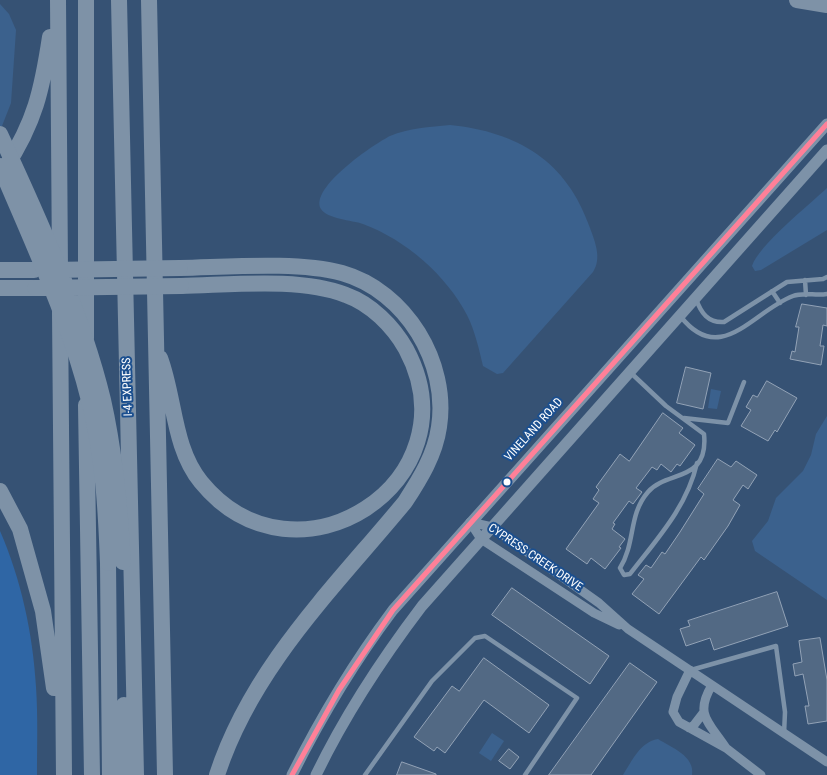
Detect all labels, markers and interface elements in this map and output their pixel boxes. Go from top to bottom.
street label: I-4 EXPRESS [120,357,136,417]
street label: VINELAND ROAD [502,395,566,465]
unlabelled marker [502,477,512,487]
street label: CYPRESS CREEK DRIVE [485,521,585,595]

